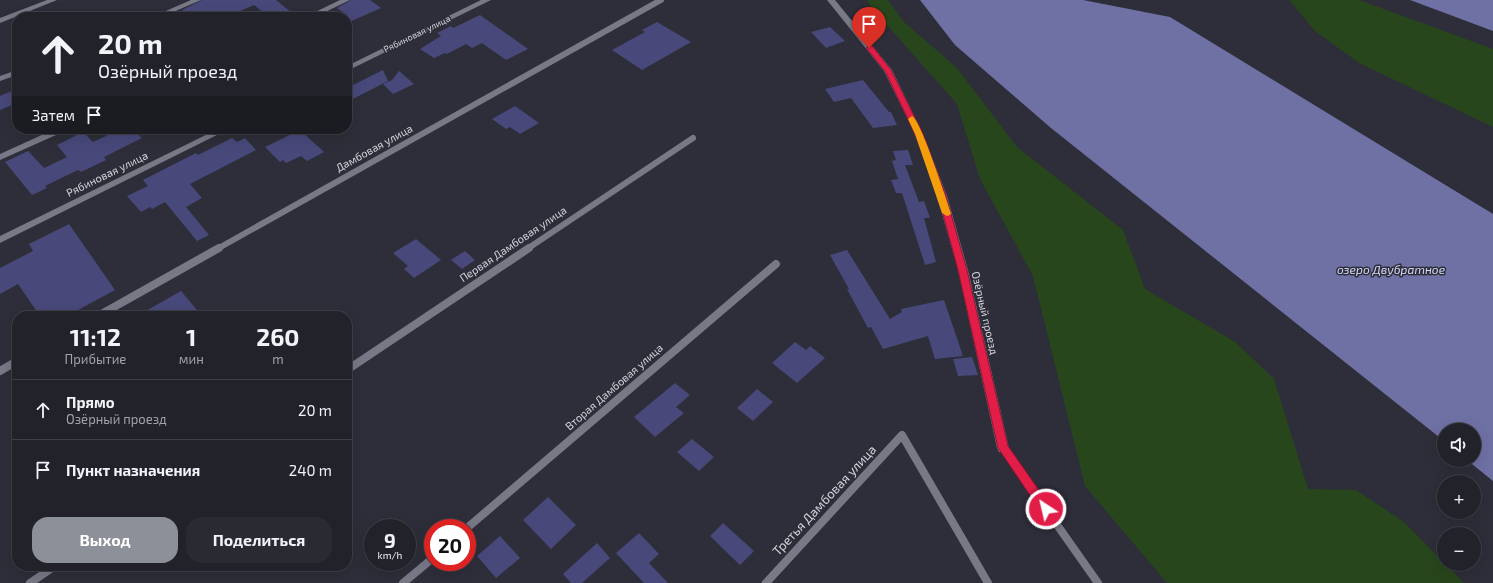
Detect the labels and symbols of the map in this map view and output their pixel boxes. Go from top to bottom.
pin [852,7.0,886,48]
street label: Рябиновая улица [382,13,452,55]
street label: Дамбовая улица [333,121,415,175]
street label: Рябиновая улица [64,148,150,200]
street label: Первая Дамбовая улица [457,203,569,285]
water label: озеро Двубратное [1337,262,1446,276]
street label: Озёрный проезд [970,270,1002,356]
street label: Вторая Дамбовая улица [562,341,666,433]
street label: Третья Дамбовая улица [769,441,879,559]
position arrow [1025,488,1067,530]
speed limit sign: 20 [424,519,476,571]

